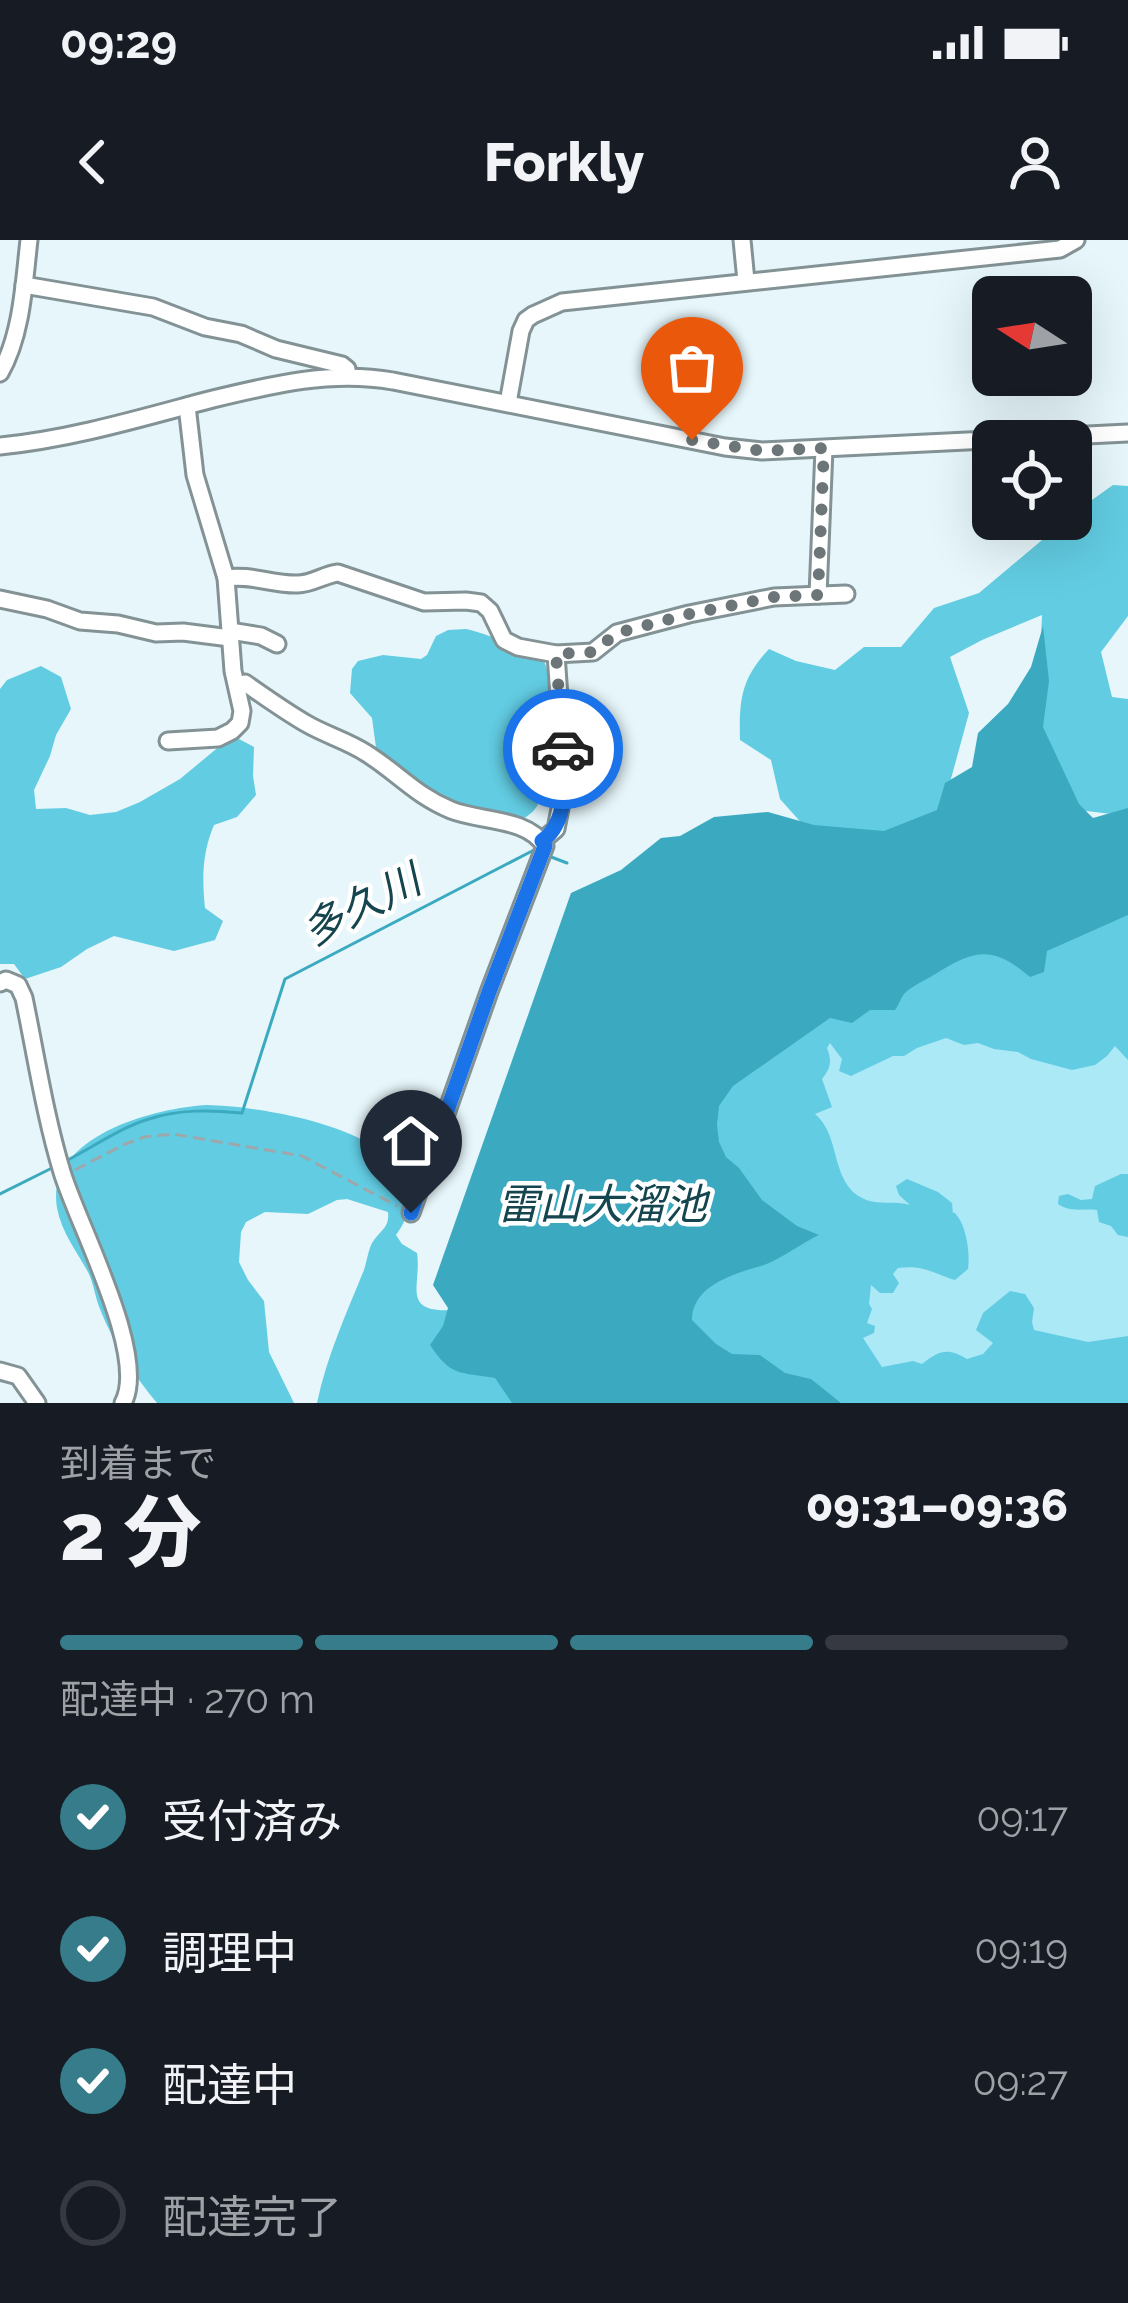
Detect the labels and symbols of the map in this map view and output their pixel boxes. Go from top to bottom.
north arrow [972,276,1092,396]
pin [641,317,743,440]
courier [503,689,623,809]
water label: 多久川 [294,853,432,956]
pin [360,1090,462,1213]
water label: 雷山大溜池 [497,1180,711,1229]

